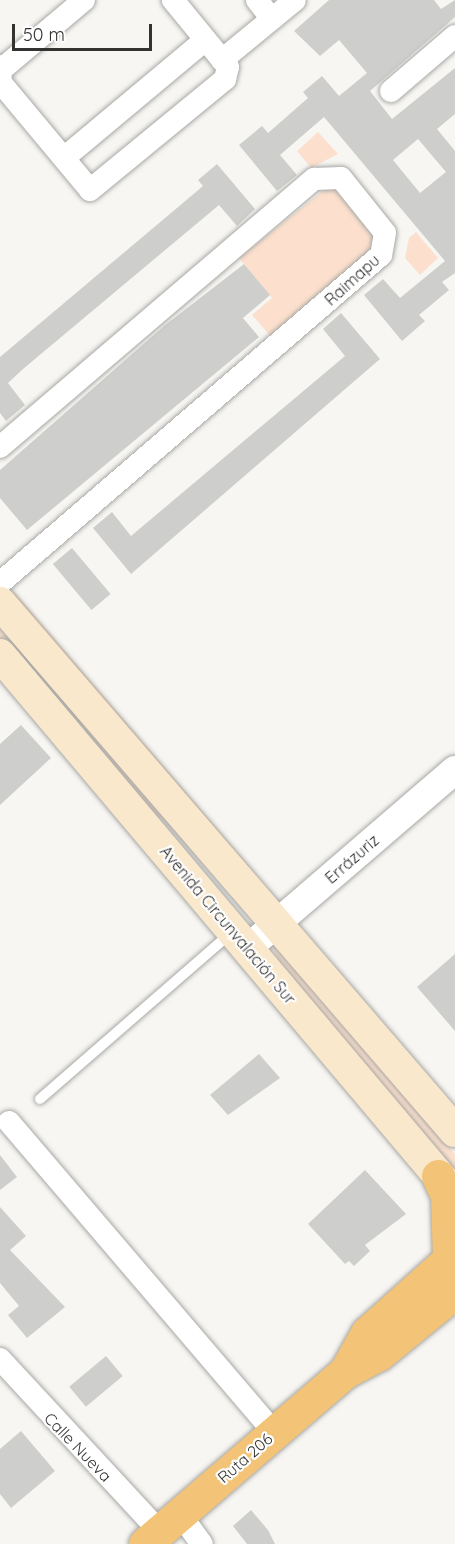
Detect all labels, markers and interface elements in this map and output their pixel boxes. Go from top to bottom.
scale bar [15,12,154,50]
text: 50 m [23,23,65,46]
street label: Raimapu [321,250,383,310]
street label: Errázuriz [321,830,383,888]
street label: Avenida Circunvalación Sur [156,842,300,1008]
street label: Calle Nueva [40,1408,116,1486]
street label: Ruta 206 [214,1429,276,1487]

